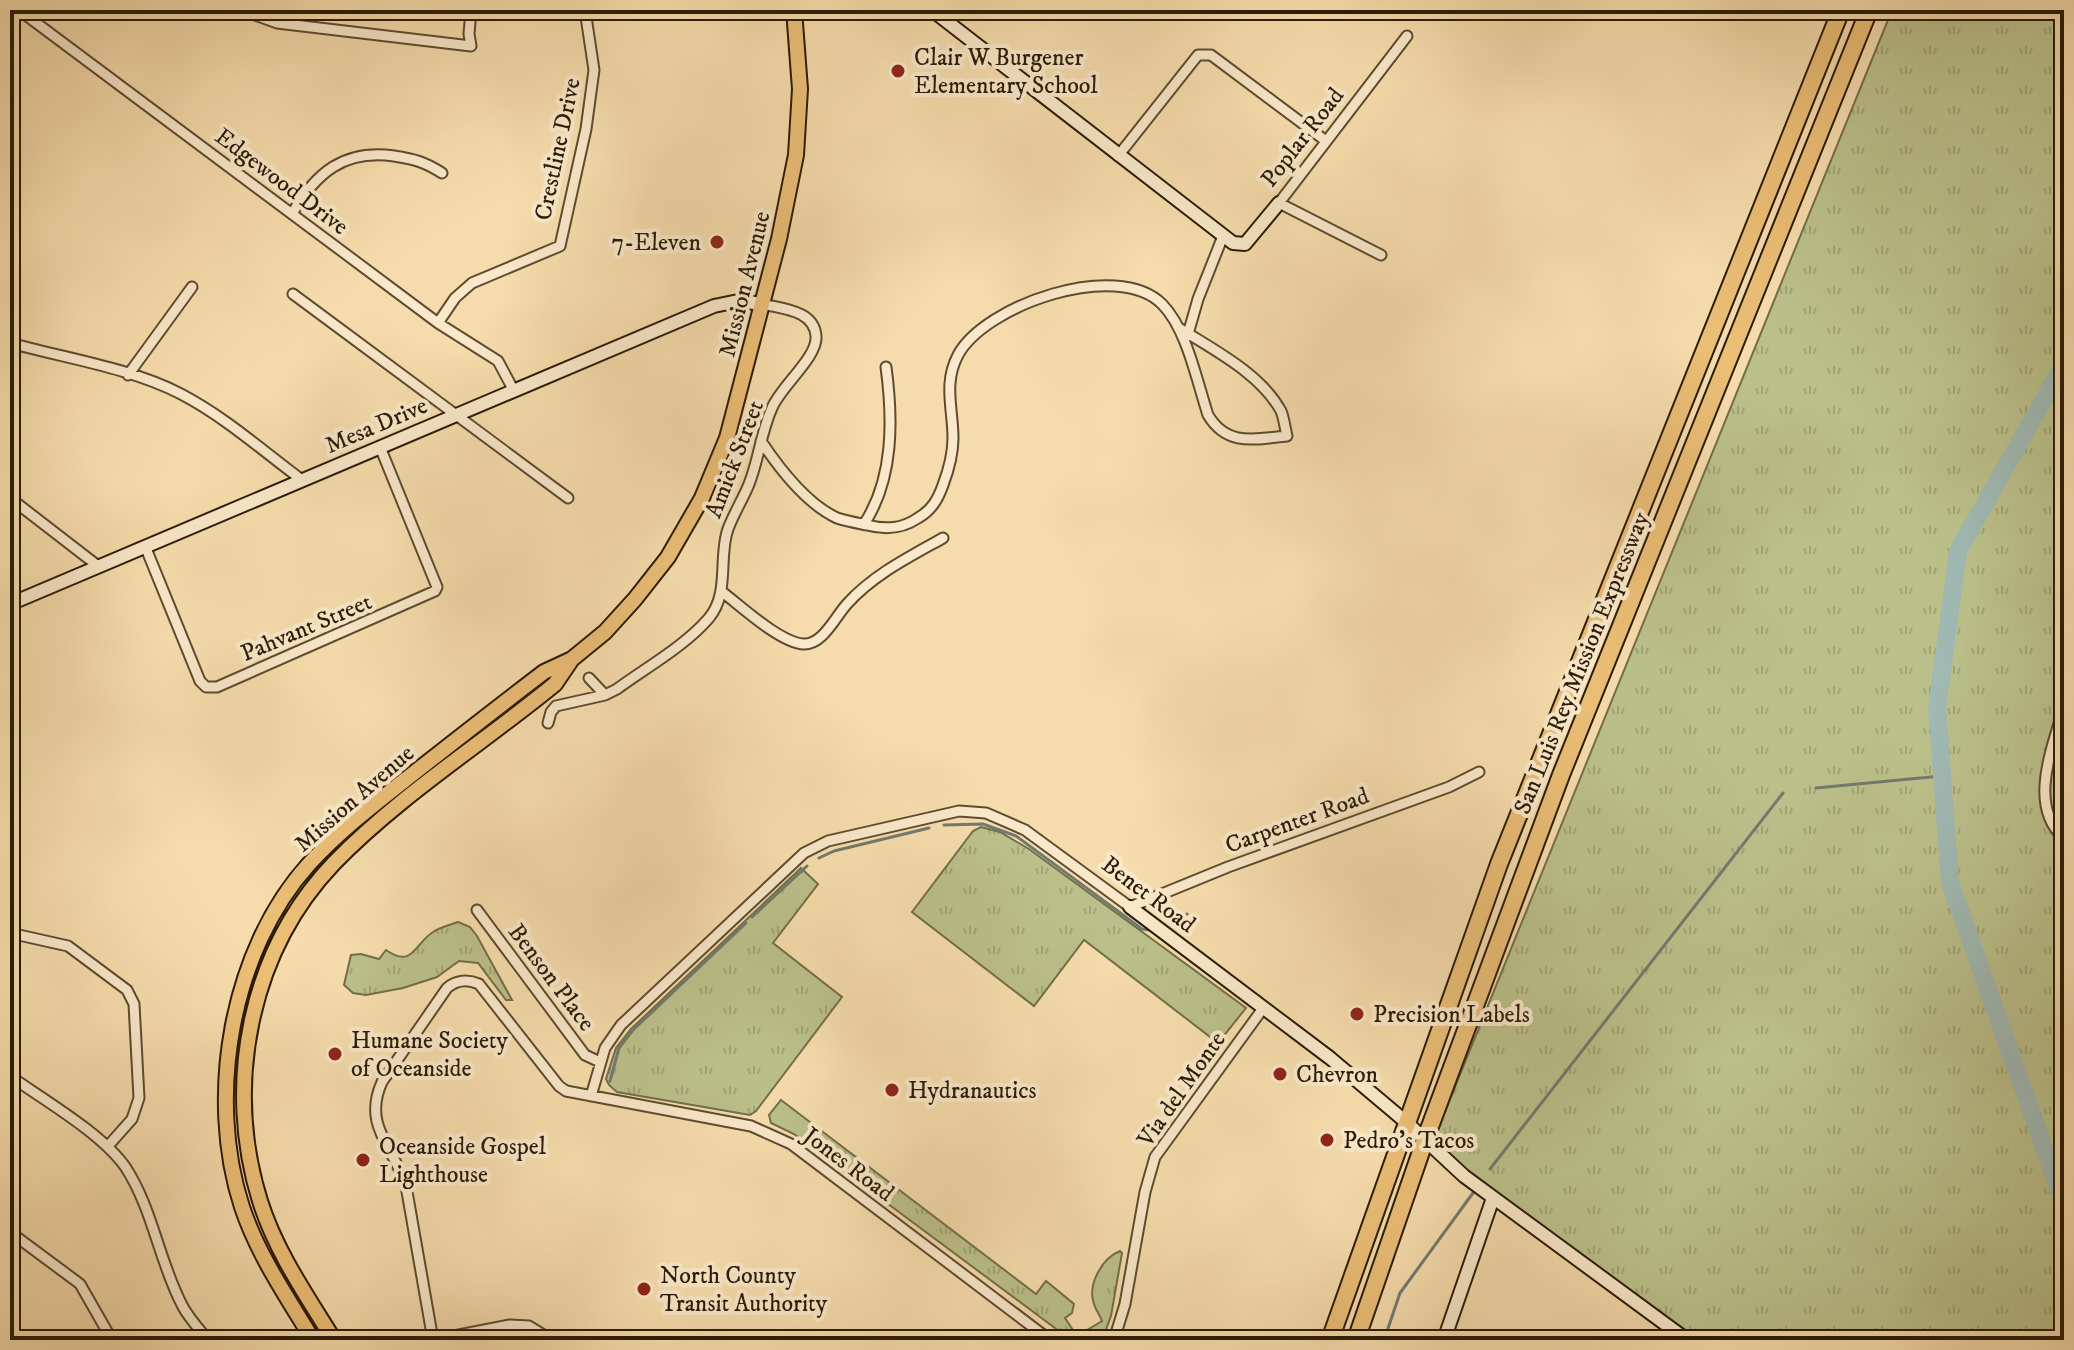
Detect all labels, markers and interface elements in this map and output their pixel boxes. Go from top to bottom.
place label: Clair W Burgener Elementary School [914,43,1098,101]
marker: Clair W Burgener Elementary School [889,62,907,80]
street label: Crestline Drive [528,75,588,223]
street label: Poplar Road [1255,82,1351,193]
street label: Edgewood Drive [209,122,354,242]
street label: Mission Avenue [712,208,778,360]
place label: 7-Eleven [612,228,701,258]
marker: 7-Eleven [708,233,726,251]
street label: Mesa Drive [321,391,432,461]
street label: Amick Street [699,396,771,522]
street label: San Luis Rey Mission Expressway [1507,507,1657,819]
street label: Pahvant Street [236,587,377,669]
street label: Mission Avenue [289,739,421,859]
street label: Carpenter Road [1221,781,1373,861]
street label: Benet Road [1095,850,1201,940]
street label: Benson Place [501,918,601,1037]
place label: Precision Labels [1373,1000,1530,1030]
marker: Precision Labels [1348,1005,1366,1023]
place label: Humane Society of Oceanside [351,1026,509,1084]
street label: Via del Monte [1130,1026,1233,1154]
marker: Humane Society of Oceanside [326,1045,344,1063]
place label: Chevron [1296,1060,1379,1090]
marker: Chevron [1271,1065,1289,1083]
place label: Hydranautics [908,1076,1037,1106]
marker: Hydranautics [883,1081,901,1099]
street label: Jones Road [795,1120,900,1209]
place label: Pedro's Tacos [1343,1126,1474,1156]
marker: Pedro's Tacos [1318,1131,1336,1149]
place label: Oceanside Gospel Lighthouse [379,1132,547,1190]
marker: Oceanside Gospel Lighthouse [354,1151,372,1169]
place label: North County Transit Authority [660,1261,828,1319]
marker: North County Transit Authority [635,1280,653,1298]

